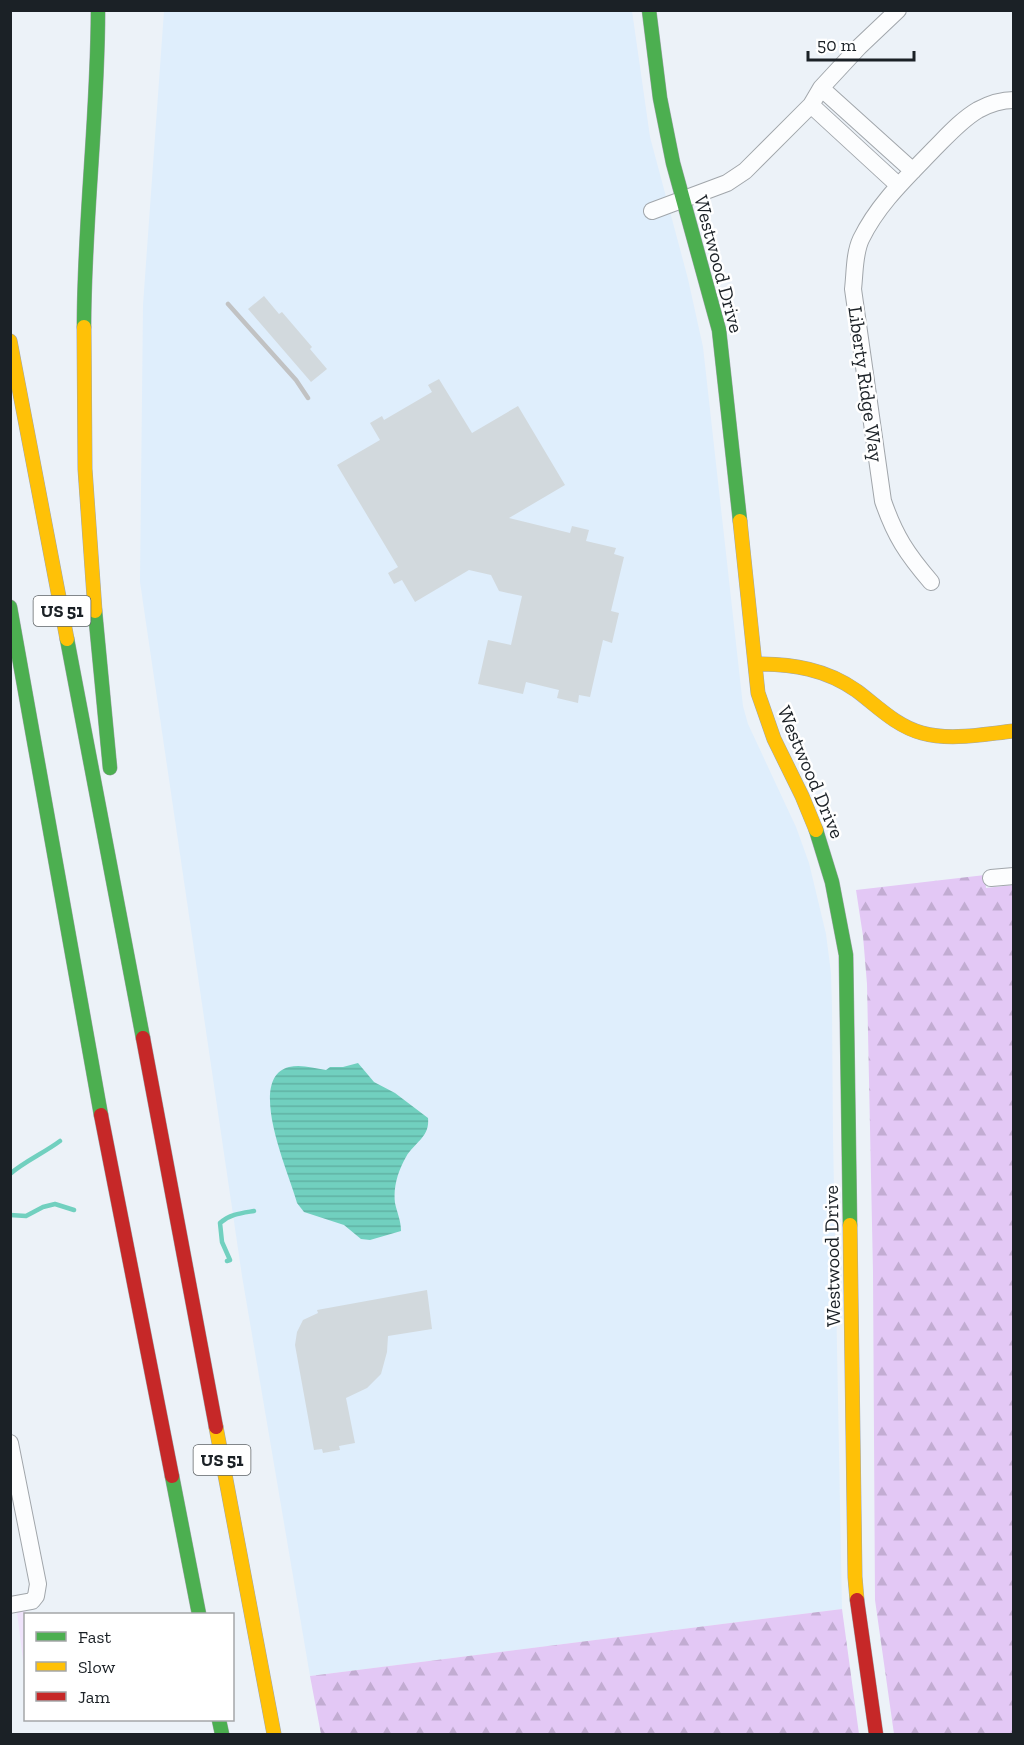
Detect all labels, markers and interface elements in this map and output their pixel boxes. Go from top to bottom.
scale bar [808,24,914,62]
text: 50 m [817,34,857,56]
street label: Westwood Drive [689,193,749,335]
street label: Liberty Ridge Way [843,305,889,464]
road number: US 51 [34,596,90,626]
street label: Westwood Drive [772,702,850,842]
street label: Westwood Drive [819,1185,845,1327]
road number: US 51 [194,1445,250,1475]
legend [24,1613,234,1721]
text: Fast [78,1626,111,1648]
text: Slow [78,1656,115,1678]
text: Jam [78,1686,110,1708]

